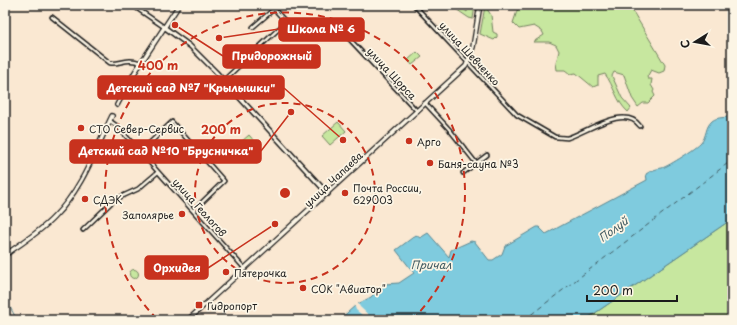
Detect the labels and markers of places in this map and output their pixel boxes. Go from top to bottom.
callout: Школа № 6 [279,18,364,41]
callout: Придорожный [223,45,320,68]
callout: Детский сад №7 "Крылышки" [98,76,284,99]
place label: СТО Север-Сервис [89,121,184,136]
marker: СТО Север-Сервис [76,123,86,133]
place label: Арго [417,134,441,149]
marker: Арго [404,136,414,146]
callout: Детский сад №10 "Брусничка" [70,140,261,163]
place label: Баня-сауна №3 [438,156,519,172]
marker: Баня-сауна №3 [425,158,435,168]
place label: Почта России, 629003 [353,180,422,207]
centre of rings [278,186,292,200]
marker: Почта России, 629003 [340,188,350,198]
place label: СДЭК [93,192,122,207]
marker: СДЭК [80,194,90,204]
place label: Заполярье [122,207,175,222]
marker: Заполярье [177,209,187,219]
callout: Орхидея [145,256,208,279]
place label: Пятерочка [234,265,287,280]
marker: Пятерочка [221,267,231,277]
place label: СОК "Авиатор" [311,281,386,296]
marker: СОК "Авиатор" [298,283,308,293]
place label: Гидропорт [207,298,257,313]
marker: Гидропорт [194,300,204,310]

